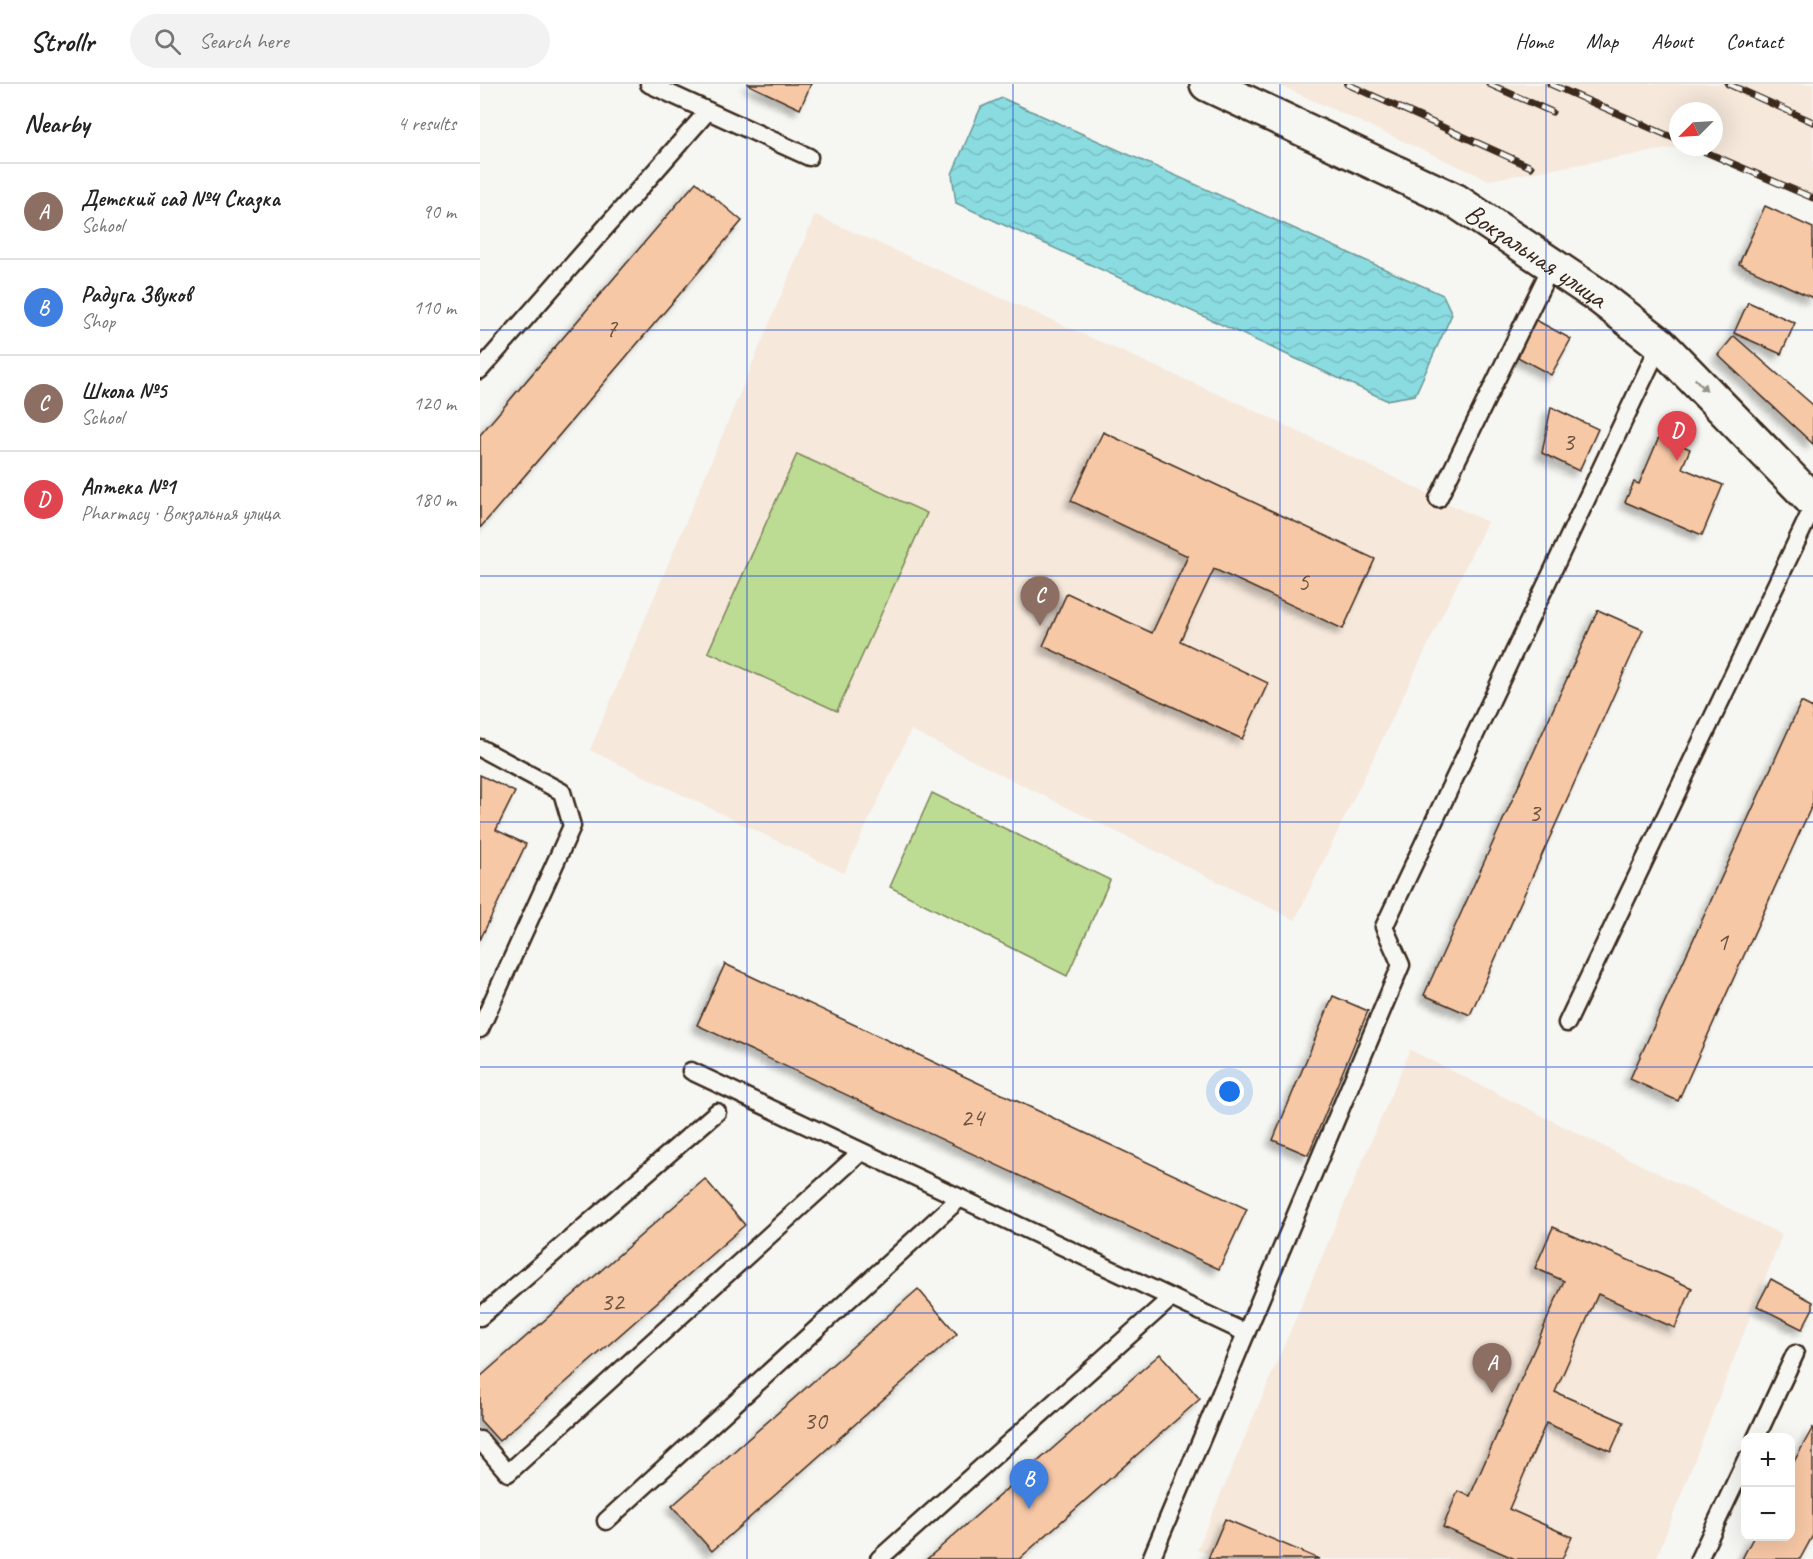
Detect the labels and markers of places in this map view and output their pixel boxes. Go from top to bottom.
pin: D [1658,412,1696,461]
pin: C [1020,576,1060,626]
pin: A [1472,1344,1512,1393]
pin: B [1010,1460,1048,1509]

